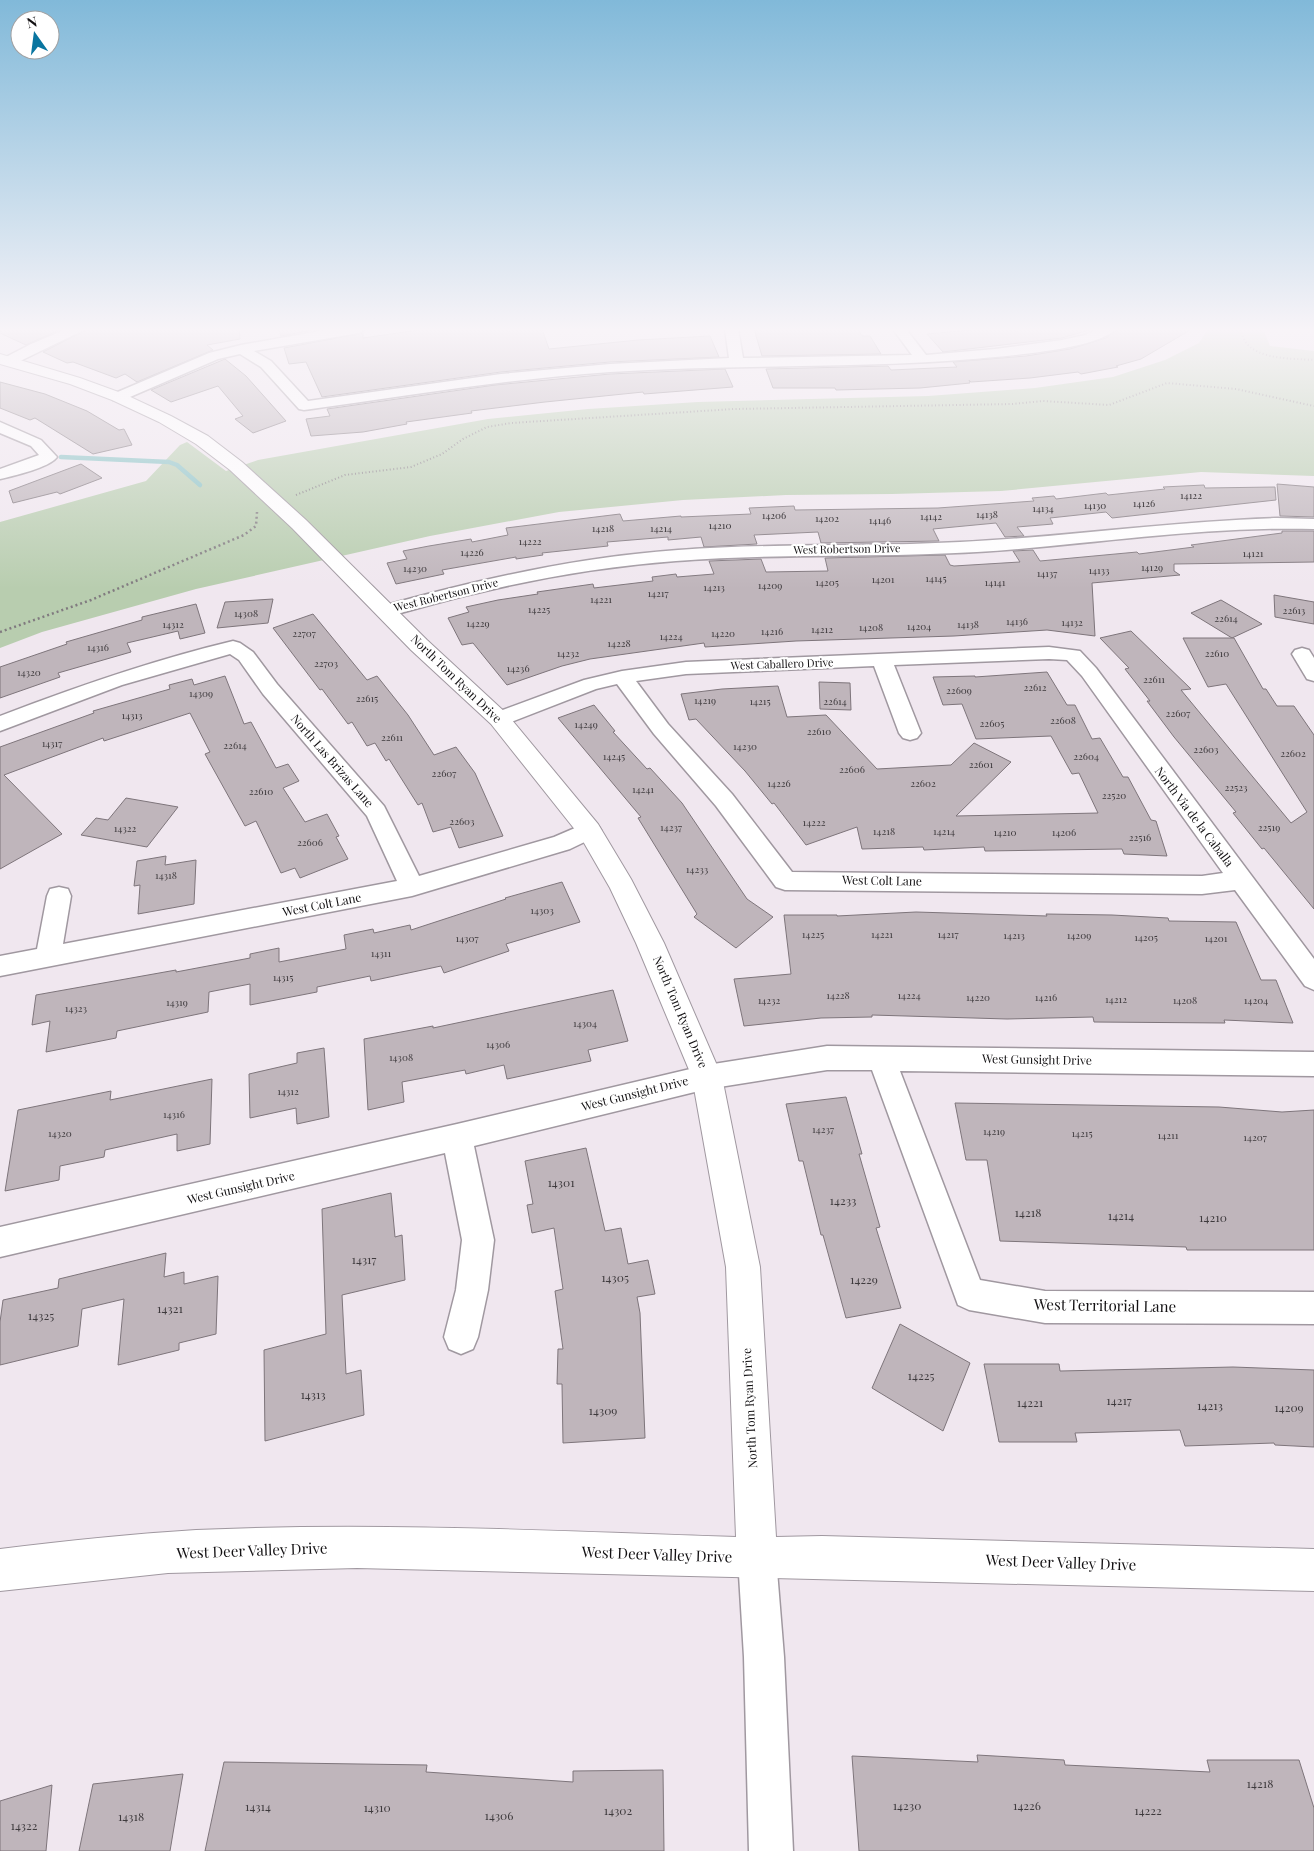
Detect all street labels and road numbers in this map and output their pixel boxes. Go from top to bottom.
street label: West Robertson Drive [792,540,901,557]
street label: West Robertson Drive [391,574,500,615]
street label: North Tom Ryan Drive [408,631,506,726]
street label: West Caballero Drive [729,654,834,673]
street label: North Las Brizas Lane [288,710,378,810]
street label: North Via de la Caballa [1152,763,1238,870]
street label: West Colt Lane [841,871,922,889]
street label: West Colt Lane [280,889,363,920]
street label: North Tom Ryan Drive [650,953,712,1070]
street label: West Gunsight Drive [981,1050,1092,1068]
street label: West Gunsight Drive [579,1072,690,1114]
street label: West Gunsight Drive [185,1167,296,1207]
street label: West Territorial Lane [1033,1294,1176,1316]
street label: North Tom Ryan Drive [738,1348,760,1469]
street label: West Deer Valley Drive [175,1537,328,1563]
street label: West Deer Valley Drive [580,1541,733,1567]
street label: West Deer Valley Drive [984,1549,1137,1575]

